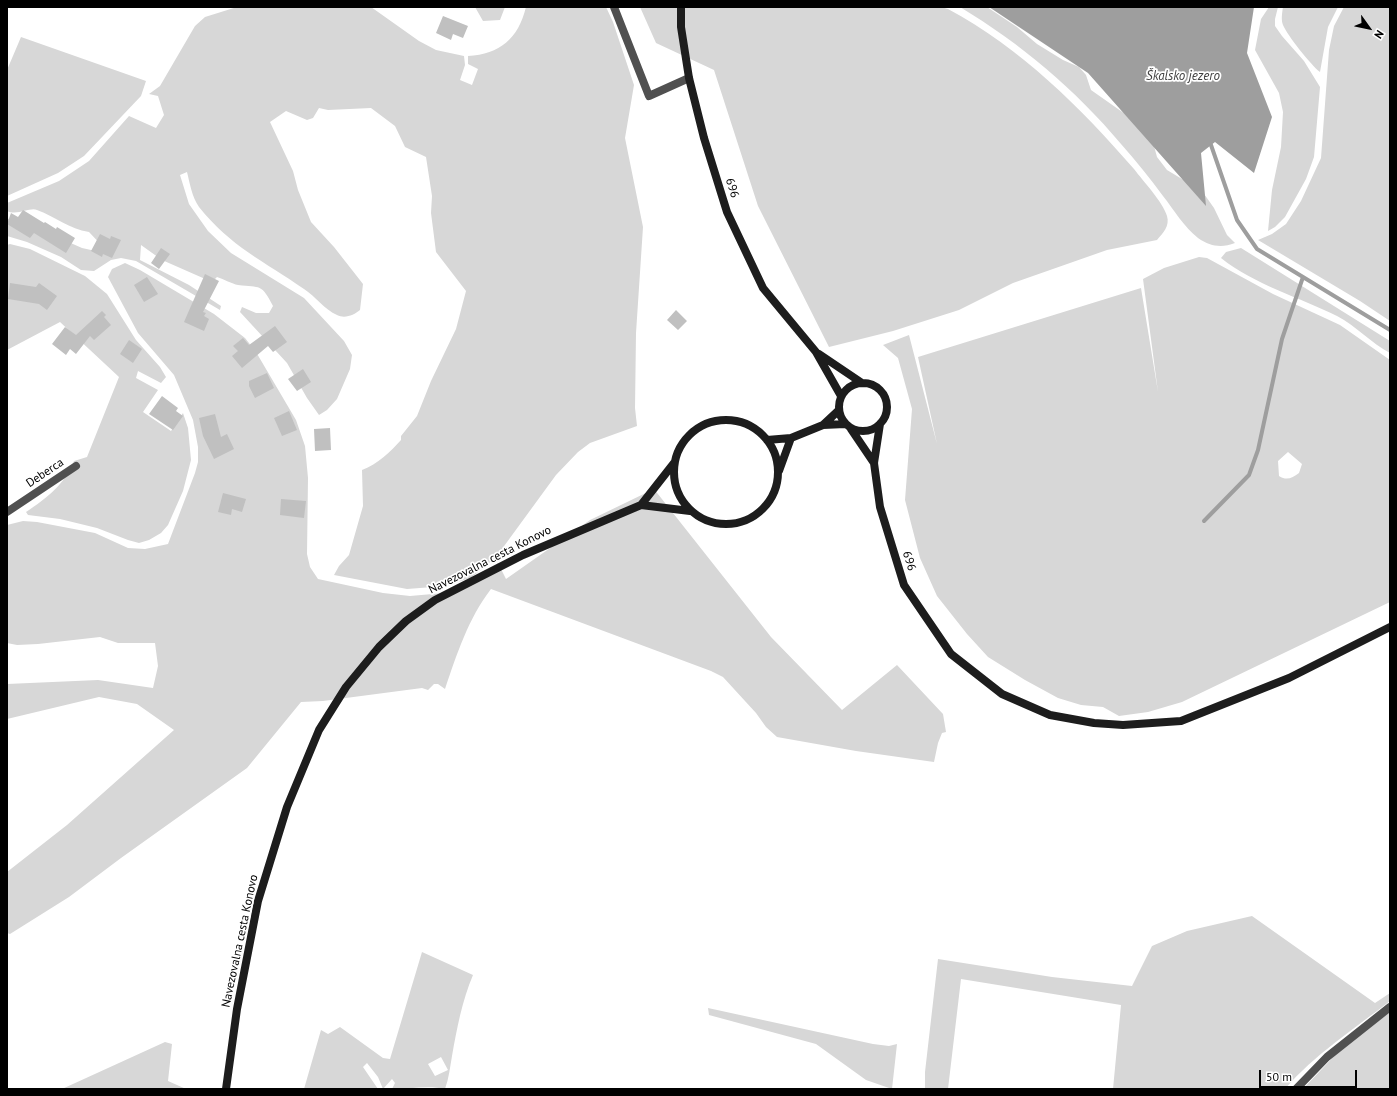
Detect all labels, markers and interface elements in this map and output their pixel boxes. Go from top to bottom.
north arrow [1349,8,1389,48]
text: N [1371,28,1387,41]
water label: Škalsko jezero [1146,68,1220,84]
street label: 696 [722,177,742,199]
street label: Deberca [24,455,66,491]
street label: Navezovalna cesta Konovo [426,523,554,597]
street label: 696 [899,550,919,572]
street label: Navezovalna cesta Konovo [219,873,261,1009]
scale bar [1261,1062,1359,1088]
text: 50 m [1266,1069,1292,1084]

